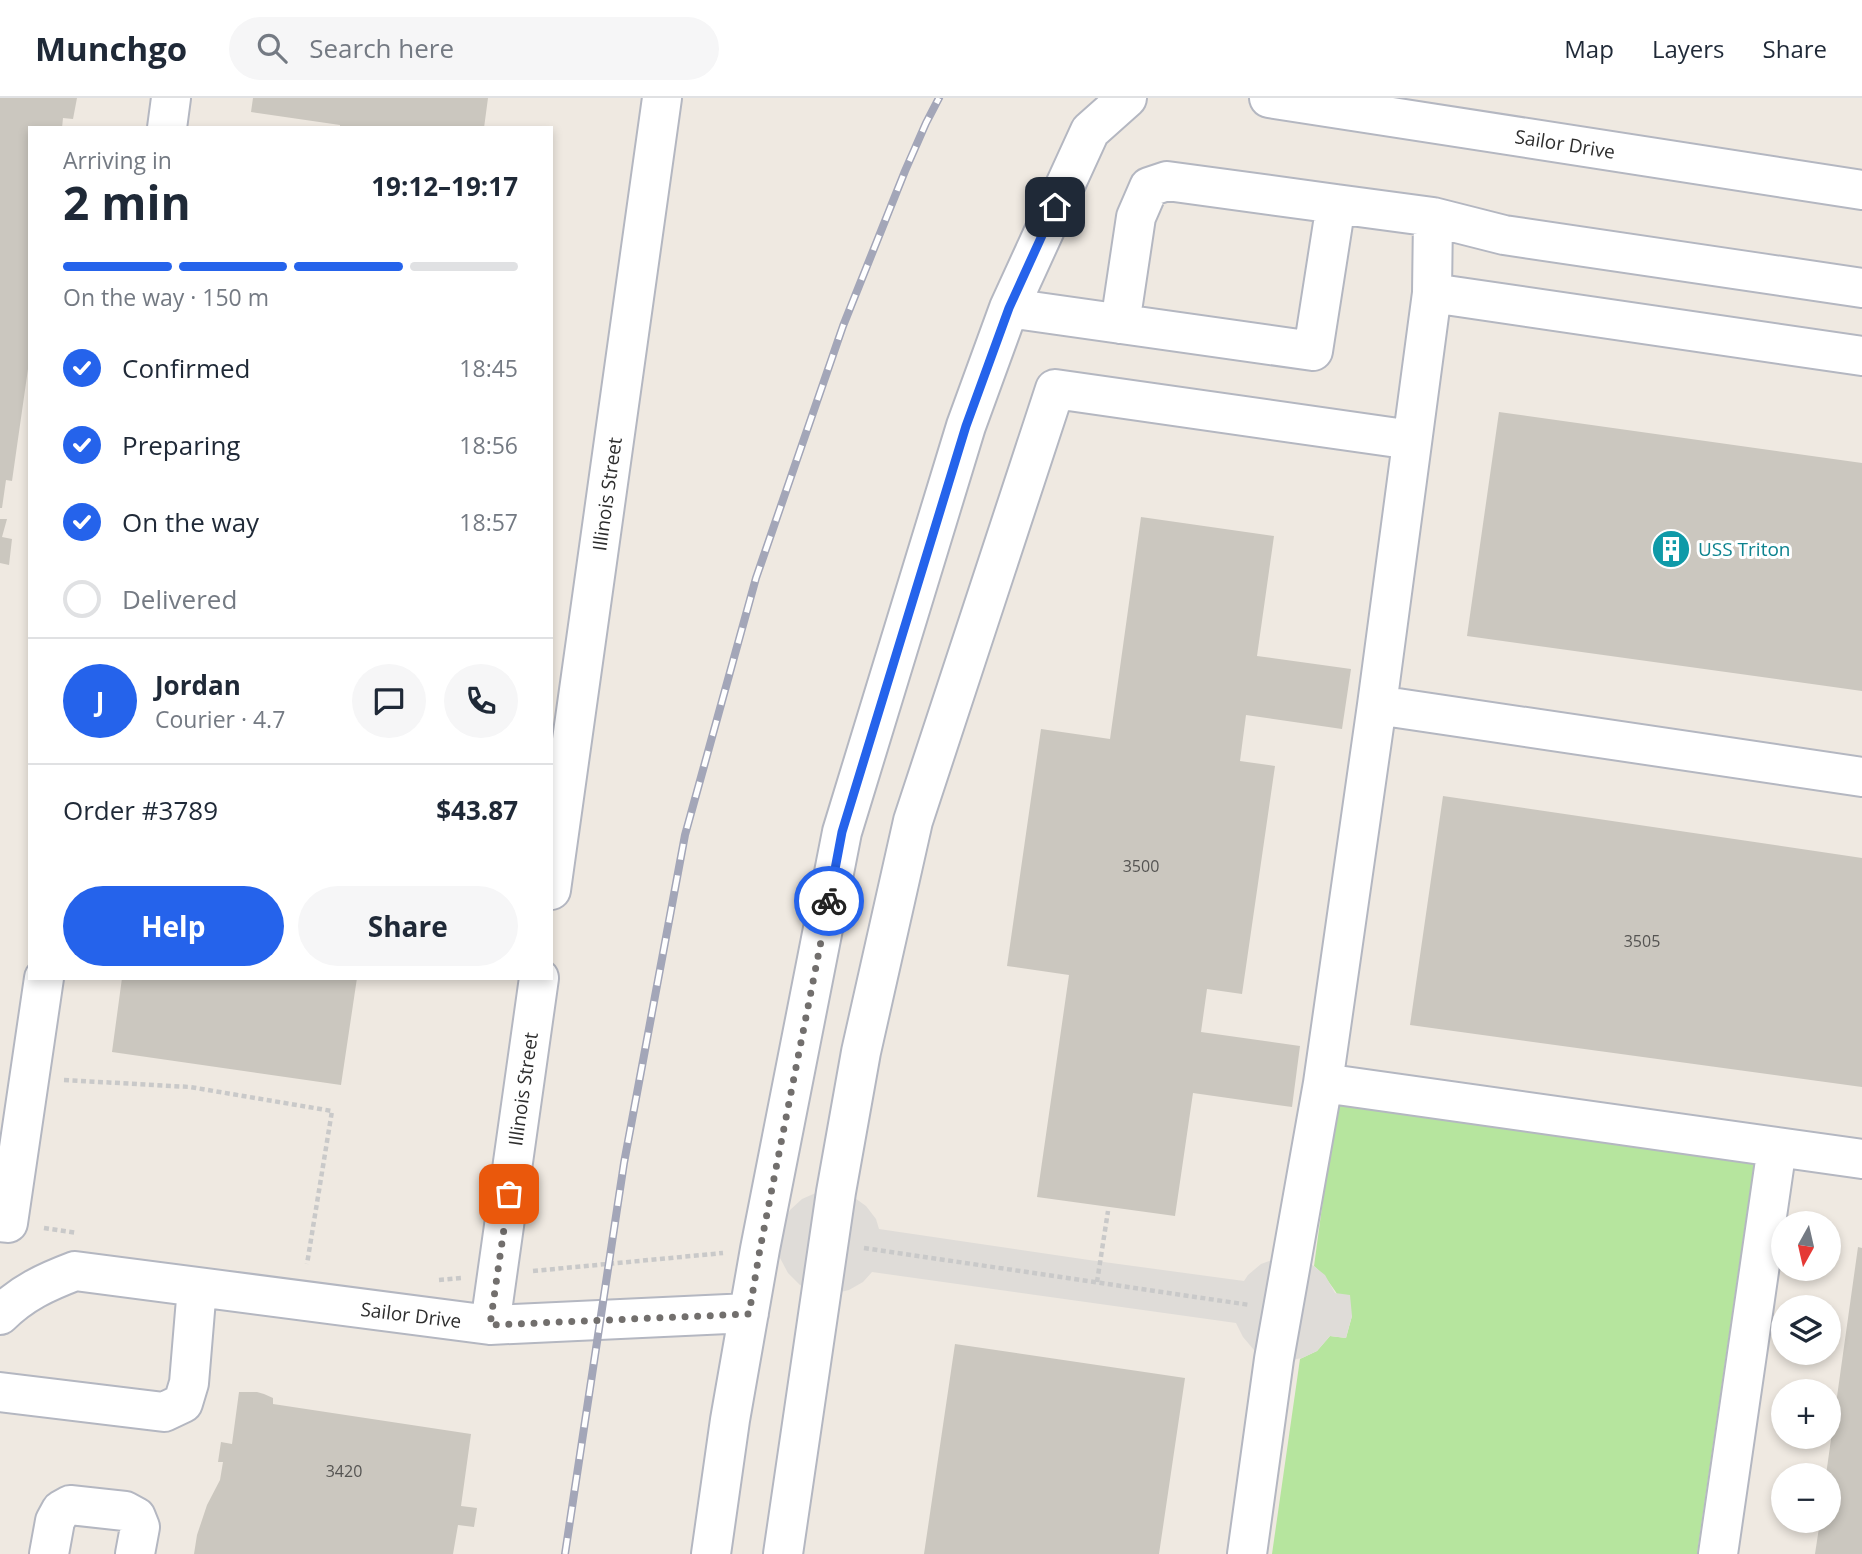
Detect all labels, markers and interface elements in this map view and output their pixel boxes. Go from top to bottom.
search box [229,17,719,80]
text: Munchgo [35,26,187,71]
icon: search [253,29,291,67]
text: Search here [309,30,454,66]
text: Map [1564,32,1614,65]
text: Layers [1652,32,1725,65]
text: Share [1763,32,1827,65]
street label: Sailor Drive [1513,123,1617,165]
text: Arriving in [63,144,172,176]
text: 19:12–19:17 [371,168,518,204]
text: 2 min [63,171,191,233]
pin [1025,177,1085,237]
icon: home [1036,188,1074,226]
text: On the way · 150 m [63,281,269,313]
icon: check [63,349,101,387]
text: Confirmed [122,350,250,386]
text: 18:45 [459,352,518,384]
icon: check [63,426,101,464]
text: Preparing [122,427,240,463]
text: 18:56 [459,429,518,461]
street label: Illinois Street [586,435,628,553]
icon: check [63,503,101,541]
text: On the way [122,504,259,540]
text: 18:57 [459,506,518,538]
building icon: USS Triton [1650,528,1692,570]
place label: USS Triton [1698,536,1791,562]
text: Delivered [122,581,237,617]
button: chat [352,664,426,738]
button: phone [444,664,518,738]
text: Jordan [155,667,241,703]
text: J [96,683,104,719]
text: Courier · 4.7 [155,703,285,735]
text: Order #3789 [63,792,218,828]
text: $43.87 [436,792,518,828]
house number: 3500 [1123,855,1159,877]
courier [794,866,864,936]
icon: bike [810,882,848,920]
button: Help [63,886,284,966]
button: Share [298,886,518,966]
house number: 3505 [1624,930,1660,952]
street label: Illinois Street [502,1030,544,1148]
pin [479,1164,539,1224]
icon: bag [490,1175,528,1213]
north arrow [1771,1211,1841,1281]
map controls [1771,1211,1841,1533]
button: layers [1771,1295,1841,1365]
street label: Sailor Drive [359,1296,463,1334]
button: + [1771,1379,1841,1449]
house number: 3420 [326,1460,362,1482]
button: − [1771,1463,1841,1533]

